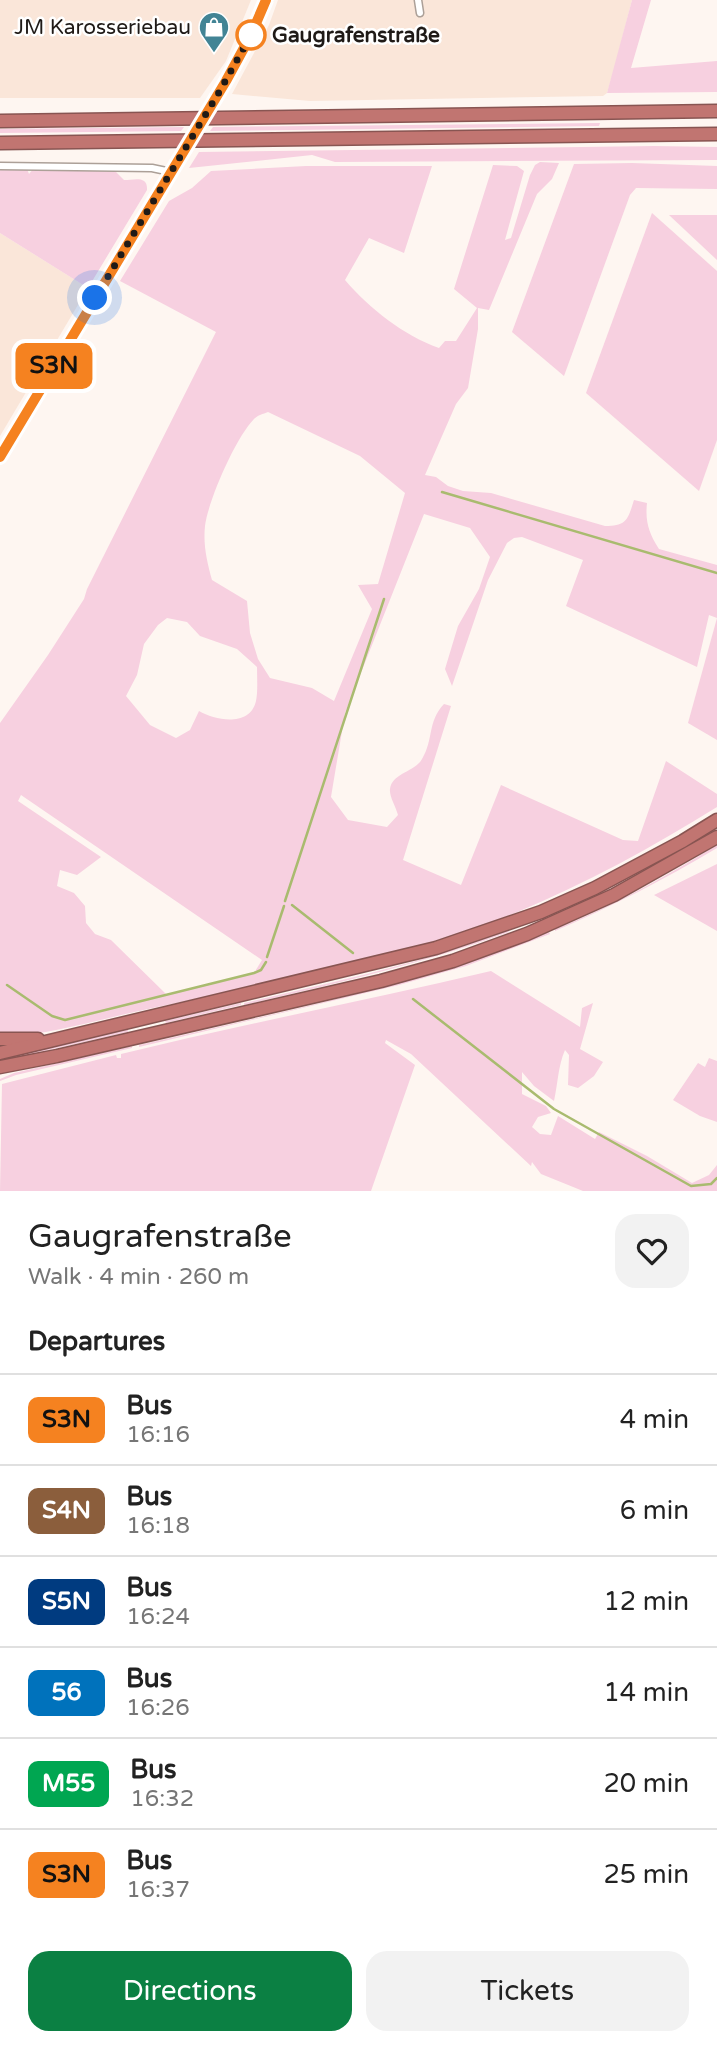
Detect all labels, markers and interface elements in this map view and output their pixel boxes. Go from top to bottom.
shop icon: JM Karosseriebau [197,10,231,54]
place label: JM Karosseriebau [14,15,191,40]
marker: Gaugrafenstraße [236,20,266,50]
place label: Gaugrafenstraße [272,23,440,48]
your location [77,280,112,315]
line badge: S3N [14,343,94,389]
text: S3N [29,351,79,380]
button: heart [615,1214,689,1288]
text: Gaugrafenstraße [28,1217,292,1256]
text: Walk · 4 min · 260 m [28,1263,249,1291]
text: Departures [28,1326,165,1357]
text: Bus [126,1390,172,1421]
text: 4 min [620,1404,689,1435]
text: S3N [42,1405,91,1434]
text: 16:16 [126,1421,190,1449]
text: Bus [126,1481,172,1512]
text: 6 min [620,1495,689,1526]
text: S4N [42,1496,91,1525]
text: 16:18 [126,1512,190,1540]
text: Bus [126,1572,172,1603]
text: 12 min [603,1586,689,1617]
text: S5N [42,1587,91,1616]
text: 16:24 [126,1603,190,1631]
text: Bus [126,1663,172,1694]
text: 14 min [603,1677,689,1708]
text: 56 [51,1678,82,1707]
text: 16:26 [126,1694,190,1722]
text: Bus [130,1754,176,1785]
text: 20 min [603,1768,689,1799]
text: M55 [42,1769,95,1798]
text: 16:32 [130,1785,194,1813]
text: Bus [126,1845,172,1876]
text: 25 min [603,1859,689,1890]
text: S3N [42,1860,91,1889]
text: 16:37 [126,1876,190,1904]
button: Directions [28,1951,352,2031]
button: Tickets [366,1951,689,2031]

